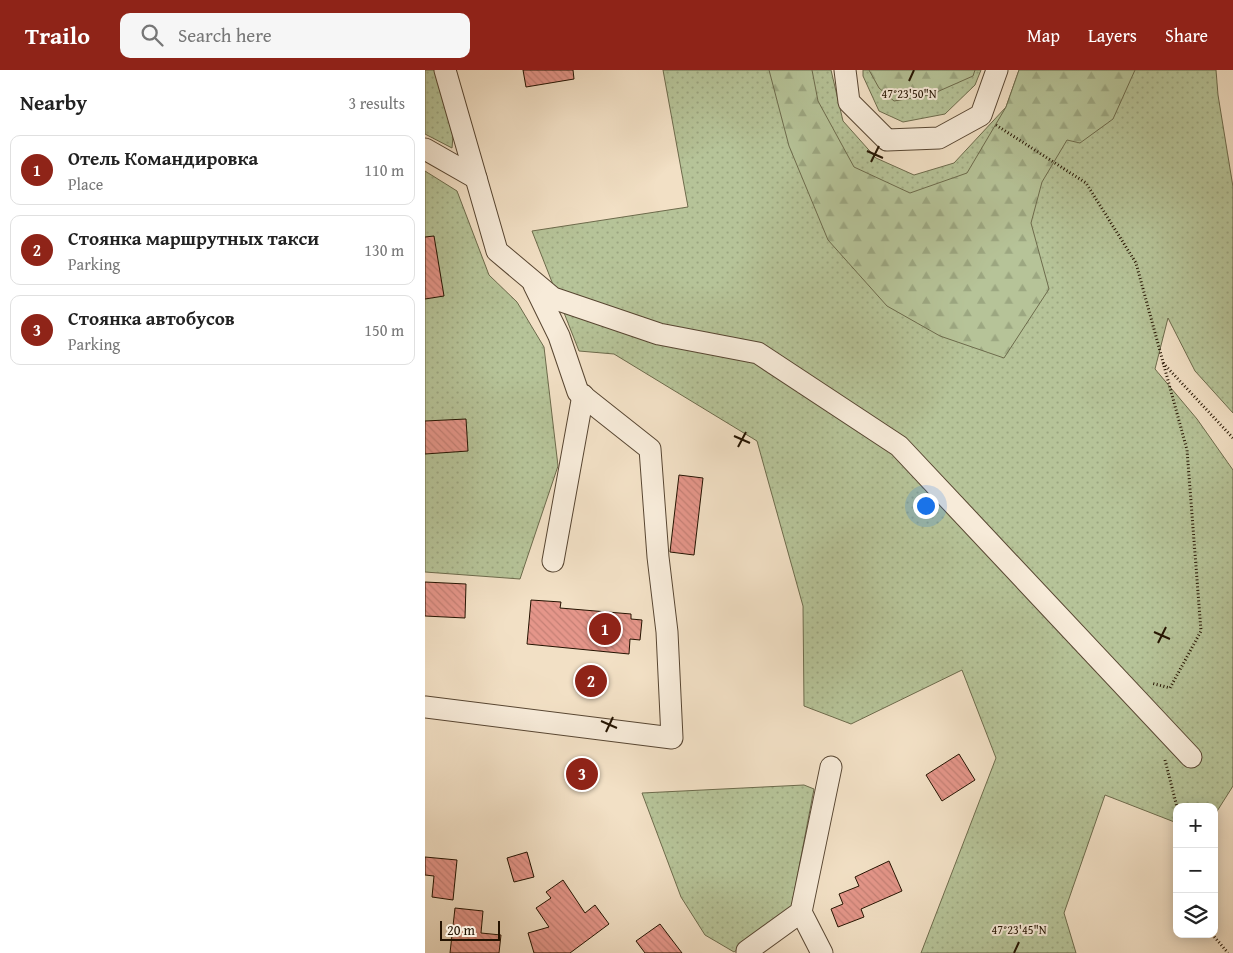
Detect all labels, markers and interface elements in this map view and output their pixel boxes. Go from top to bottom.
search box [120,13,470,58]
text: Trailo [25,18,90,53]
icon: search [138,21,166,49]
text: Search here [178,21,272,49]
text: Map [1027,22,1060,49]
text: Layers [1088,22,1137,49]
text: Share [1165,22,1208,49]
text: 47°23'50"N [881,85,937,102]
text: Nearby [20,87,87,118]
text: 3 results [348,91,405,115]
text: Отель Командировка [68,144,258,172]
text: 1 [33,158,41,182]
text: 110 m [364,158,404,182]
text: Place [68,172,103,196]
text: Стоянка маршрутных такси [68,224,319,252]
text: 2 [33,238,41,262]
text: 130 m [364,238,404,262]
text: Parking [68,252,120,276]
text: Стоянка автобусов [68,304,235,332]
text: 3 [33,318,41,342]
text: 150 m [364,318,404,342]
text: Parking [68,332,120,356]
your location [913,493,939,519]
pin: 1 [589,610,621,648]
pin: 2 [575,662,607,700]
pin: 3 [566,755,598,793]
map controls [1173,803,1218,938]
button: + [1173,803,1218,848]
button: − [1173,848,1218,893]
button: layers [1173,893,1218,938]
scale bar [440,918,500,941]
text: 20 m [447,920,475,940]
text: 47°23'45"N [991,921,1047,938]

